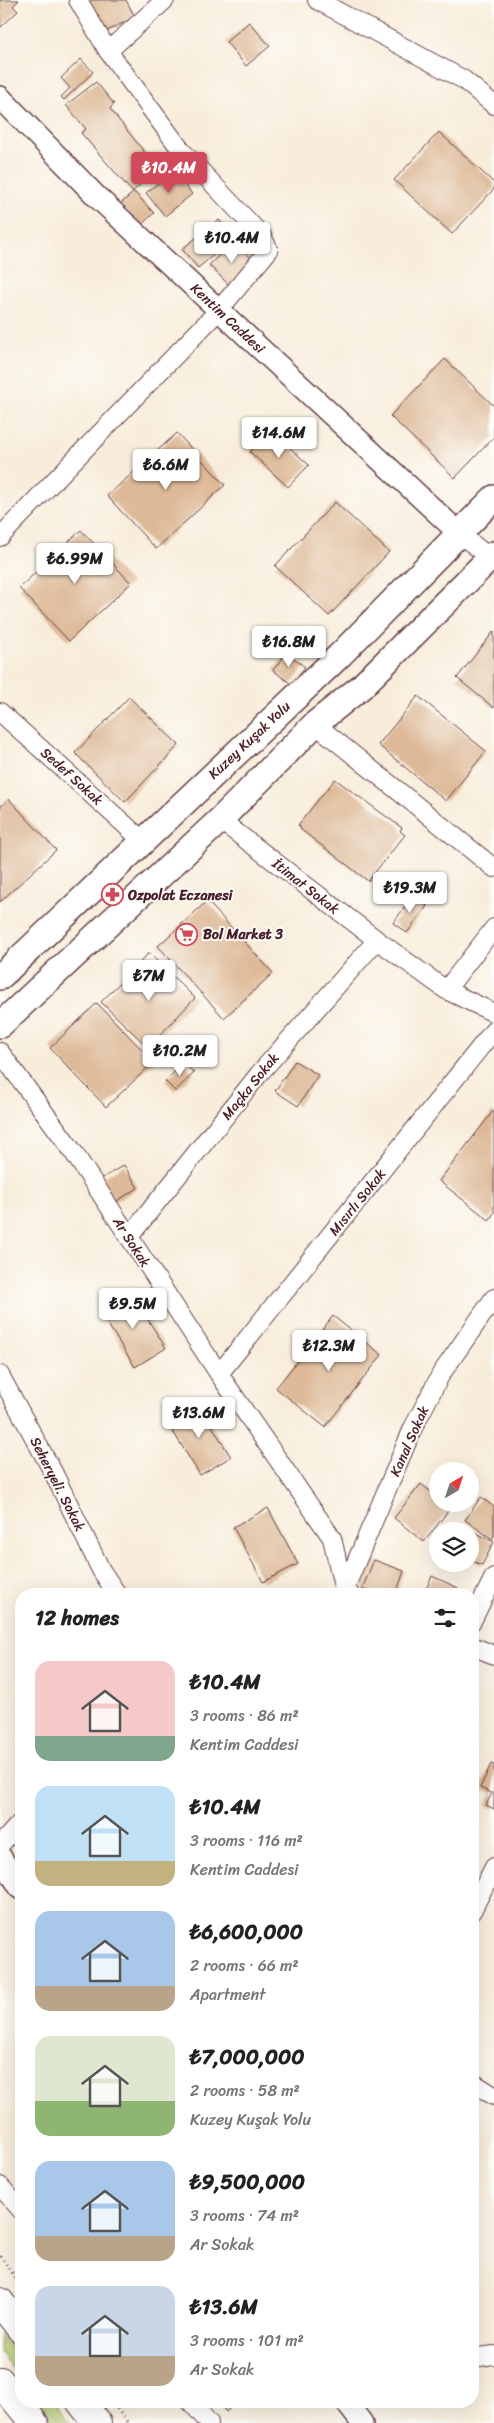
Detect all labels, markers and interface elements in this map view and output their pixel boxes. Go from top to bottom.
pin: ₺10.4M [128,152,210,194]
text: ₺10.4M [142,153,196,182]
pin: ₺10.4M [191,222,273,264]
text: ₺10.4M [205,223,259,252]
street label: Kentim Caddesi [184,277,272,361]
pin: ₺14.6M [238,416,320,459]
text: ₺14.6M [253,418,305,447]
pin: ₺6.6M [131,448,201,491]
text: ₺6.6M [144,450,188,479]
pin: ₺6.99M [34,542,116,585]
text: ₺6.99M [47,544,103,573]
pin: ₺16.8M [248,626,330,668]
text: ₺16.8M [263,627,315,656]
street label: Kuzey Kuşak Yolu [202,695,297,786]
street label: Sedef Sokak [34,741,109,812]
street label: İtimat Sokak [266,851,345,921]
pin: ₺19.3M [369,872,451,914]
text: ₺19.3M [384,873,436,902]
pharmacy icon: Ozpolat Eczanesi [100,883,124,907]
place label: Ozpolat Eczanesi [127,883,234,908]
supermarket icon: Bol Market 3 [175,922,199,946]
place label: Bol Market 3 [203,922,283,947]
pin: ₺7M [125,960,173,1002]
text: ₺7M [133,961,165,990]
pin: ₺10.2M [139,1034,221,1077]
text: ₺10.2M [154,1036,206,1065]
street label: Maçka Sokak [215,1047,286,1126]
street label: Mısırlı Sokak [322,1163,393,1242]
street label: Ar Sokak [105,1211,157,1273]
pin: ₺9.5M [98,1288,168,1330]
text: ₺9.5M [110,1289,156,1318]
pin: ₺12.3M [288,1330,370,1372]
text: ₺12.3M [303,1331,355,1360]
pin: ₺13.6M [158,1396,240,1439]
text: ₺13.6M [173,1398,225,1427]
street label: Kanal Sokak [383,1401,436,1481]
street label: Seheryeli. Sokak [23,1432,92,1536]
north arrow [429,1462,479,1512]
map controls [429,1462,479,1572]
button: layers [429,1522,479,1572]
text: 12 homes [35,1599,119,1637]
icon: filters [431,1604,459,1632]
text: ₺10.4M [190,1663,260,1701]
icon: home [75,1681,135,1741]
text: 3 rooms · 86 m² [190,1701,299,1730]
text: Kentim Caddesi [190,1730,299,1759]
text: ₺10.4M [190,1788,260,1826]
icon: home [75,1806,135,1866]
text: 3 rooms · 116 m² [190,1826,303,1855]
text: Kentim Caddesi [190,1855,299,1884]
text: ₺6,600,000 [190,1913,303,1951]
icon: home [75,1931,135,1991]
text: 2 rooms · 66 m² [190,1951,299,1980]
text: Apartment [190,1980,266,2009]
text: ₺7,000,000 [190,2038,305,2076]
icon: home [75,2056,135,2116]
text: 2 rooms · 58 m² [190,2076,300,2105]
text: Kuzey Kuşak Yolu [190,2105,311,2134]
text: ₺9,500,000 [190,2163,305,2201]
icon: home [75,2181,135,2241]
text: 3 rooms · 74 m² [190,2201,299,2230]
text: Ar Sokak [190,2230,254,2259]
text: ₺13.6M [190,2288,258,2326]
icon: home [75,2306,135,2366]
text: 3 rooms · 101 m² [190,2326,304,2355]
text: Ar Sokak [190,2355,254,2384]

